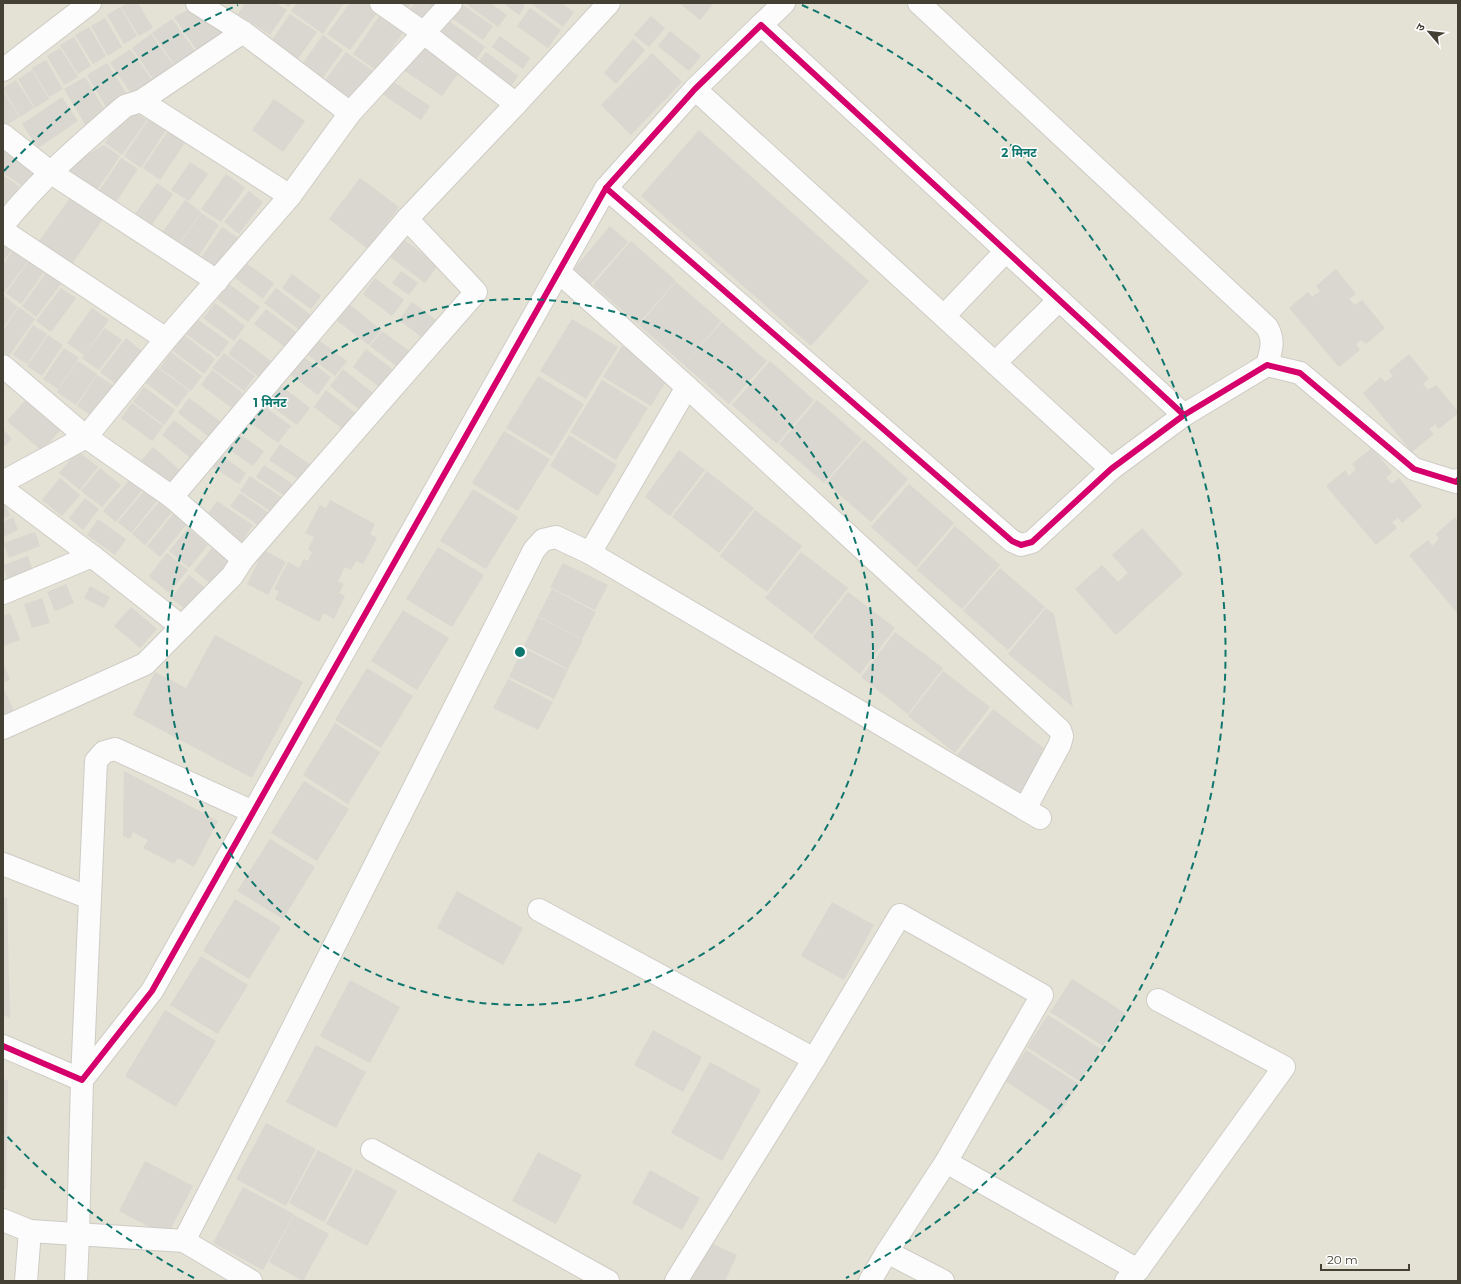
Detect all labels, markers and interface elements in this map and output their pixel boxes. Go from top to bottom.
north arrow [1409,12,1449,52]
text: उ [1412,21,1428,33]
text: 2 मिनट [1001,145,1037,160]
text: 1 मिनट [253,395,287,410]
centre of rings [513,645,527,659]
scale bar [1321,1246,1409,1272]
text: 20 m [1327,1252,1358,1267]

